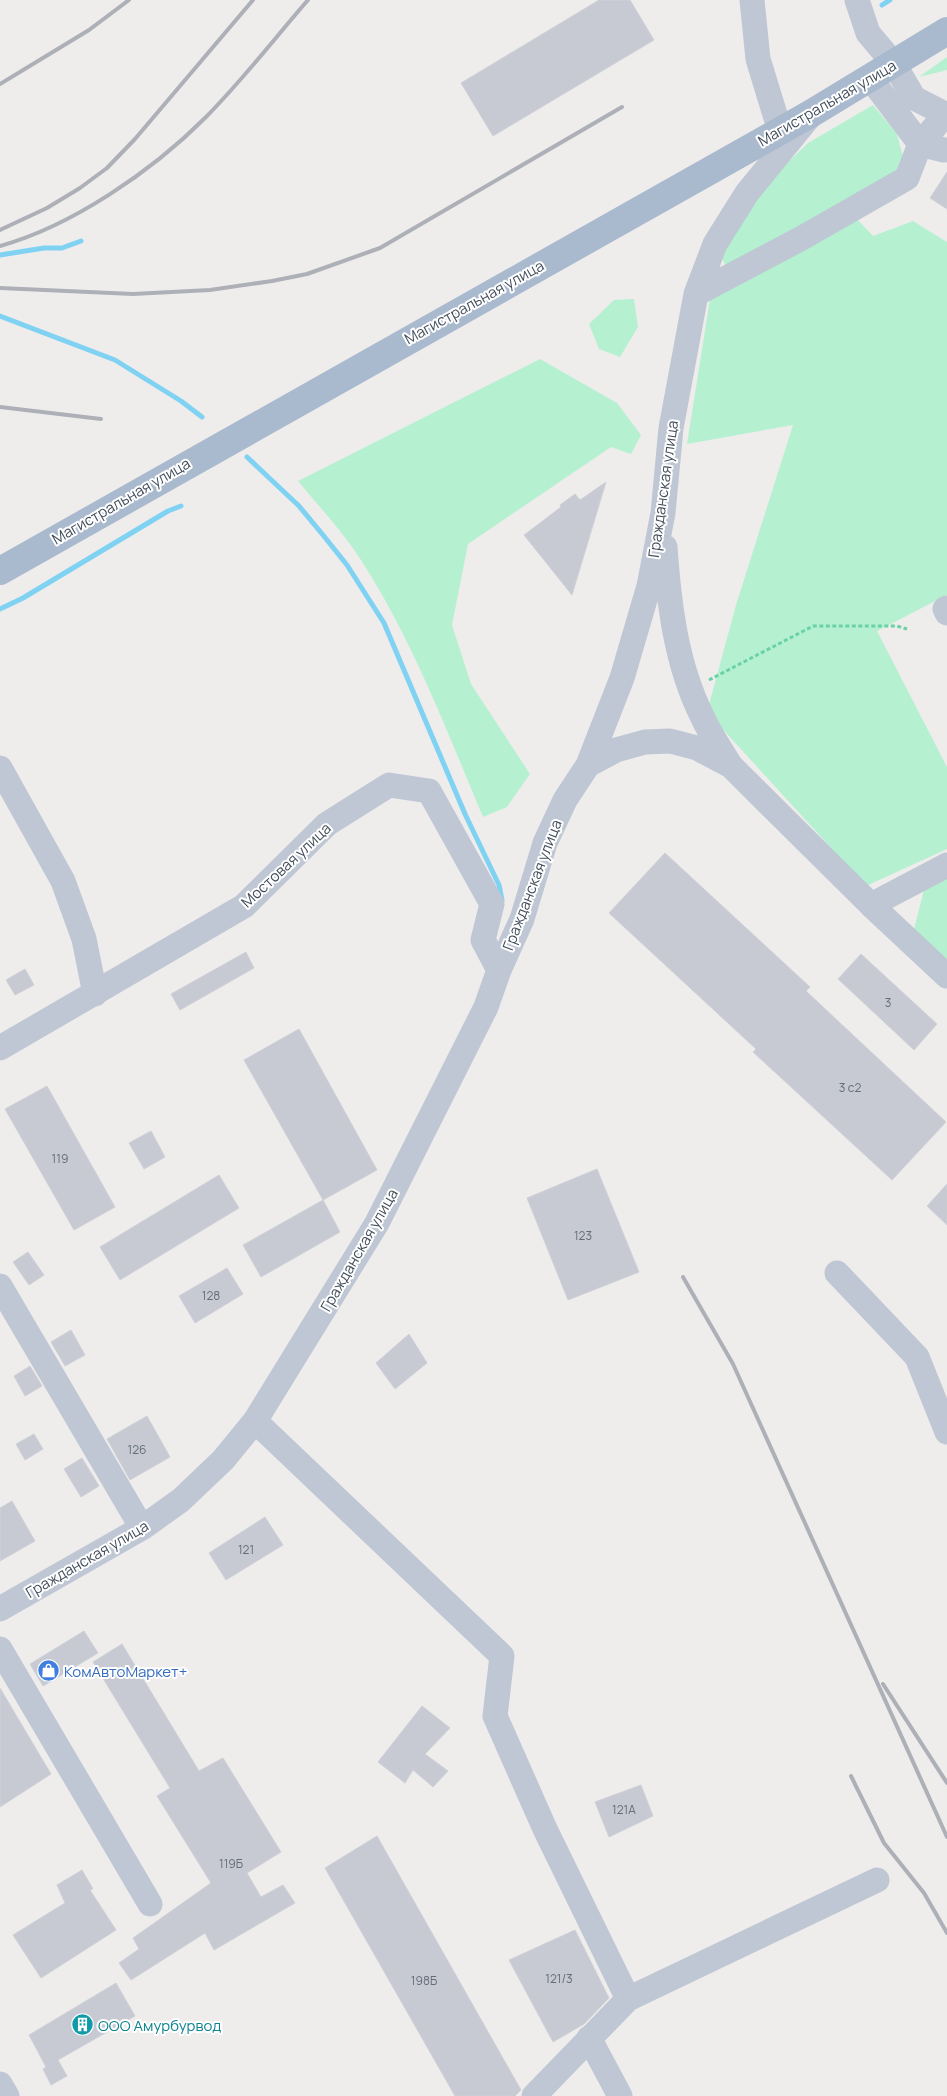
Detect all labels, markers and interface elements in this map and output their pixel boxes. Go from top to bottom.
street label: Магистральная улица [754,55,900,151]
street label: Магистральная улица [400,255,548,349]
street label: Гражданская улица [643,419,683,559]
street label: Магистральная улица [48,453,194,549]
street label: Гражданская улица [497,817,567,953]
street label: Мостовая улица [236,818,336,912]
house number: 3 [885,994,891,1011]
house number: 3 с2 [839,1079,861,1096]
house number: 119 [52,1150,68,1167]
street label: Гражданская улица [315,1185,403,1315]
house number: 123 [574,1227,592,1244]
house number: 128 [202,1287,220,1304]
house number: 126 [128,1441,146,1458]
street label: Гражданская улица [22,1515,152,1603]
house number: 121 [238,1541,254,1558]
shop icon: КомАвтоМаркет+ [36,1659,60,1683]
place label: КомАвтоМаркет+ [64,1661,187,1682]
house number: 121А [612,1801,636,1818]
house number: 119Б [219,1855,243,1872]
house number: 121/3 [545,1970,573,1987]
house number: 198Б [411,1972,437,1989]
building icon: ООО Амурбурвод [70,2013,94,2037]
place label: ООО Амурбурвод [98,2015,221,2036]

